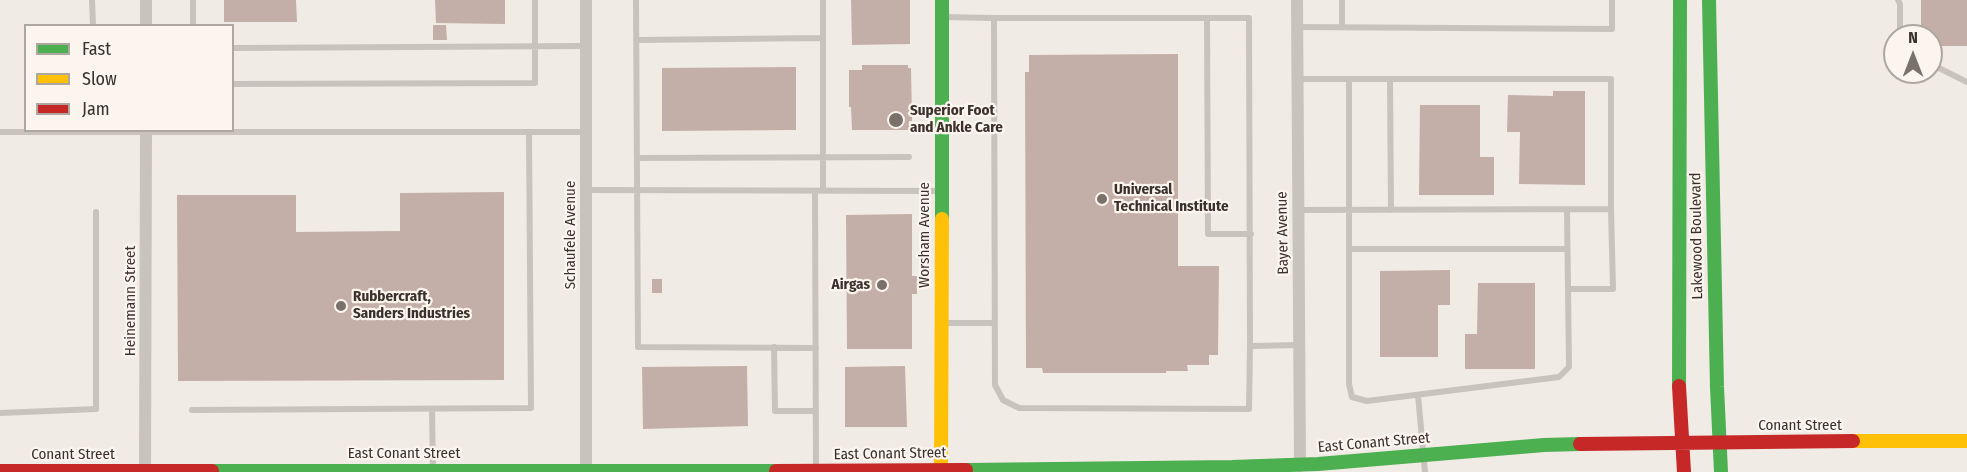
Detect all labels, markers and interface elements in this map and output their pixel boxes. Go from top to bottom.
legend [24,24,234,132]
north arrow [1883,24,1943,84]
text: N [1908,28,1918,47]
text: Fast [82,38,111,60]
text: Slow [82,68,117,90]
text: Jam [82,98,110,120]
place label: Superior Foot and Ankle Care [910,102,1003,137]
marker: Superior Foot and Ankle Care [887,111,905,129]
street label: Lakewood Boulevard [1687,172,1707,300]
street label: Schaufele Avenue [562,181,580,289]
place label: Universal Technical Institute [1114,181,1228,216]
street label: Worsham Avenue [916,182,934,288]
street label: Bayer Avenue [1273,191,1293,275]
marker: Universal Technical Institute [1095,192,1109,206]
street label: Heinemann Street [122,246,140,356]
place label: Airgas [832,276,870,294]
marker: Airgas [875,278,889,292]
place label: Rubbercraft, Sanders Industries [353,288,470,323]
marker: Rubbercraft, Sanders Industries [334,299,348,313]
street label: Conant Street [1758,417,1842,435]
street label: East Conant Street [1317,429,1431,457]
street label: East Conant Street [834,444,946,464]
street label: East Conant Street [348,445,460,463]
street label: Conant Street [31,446,115,464]

